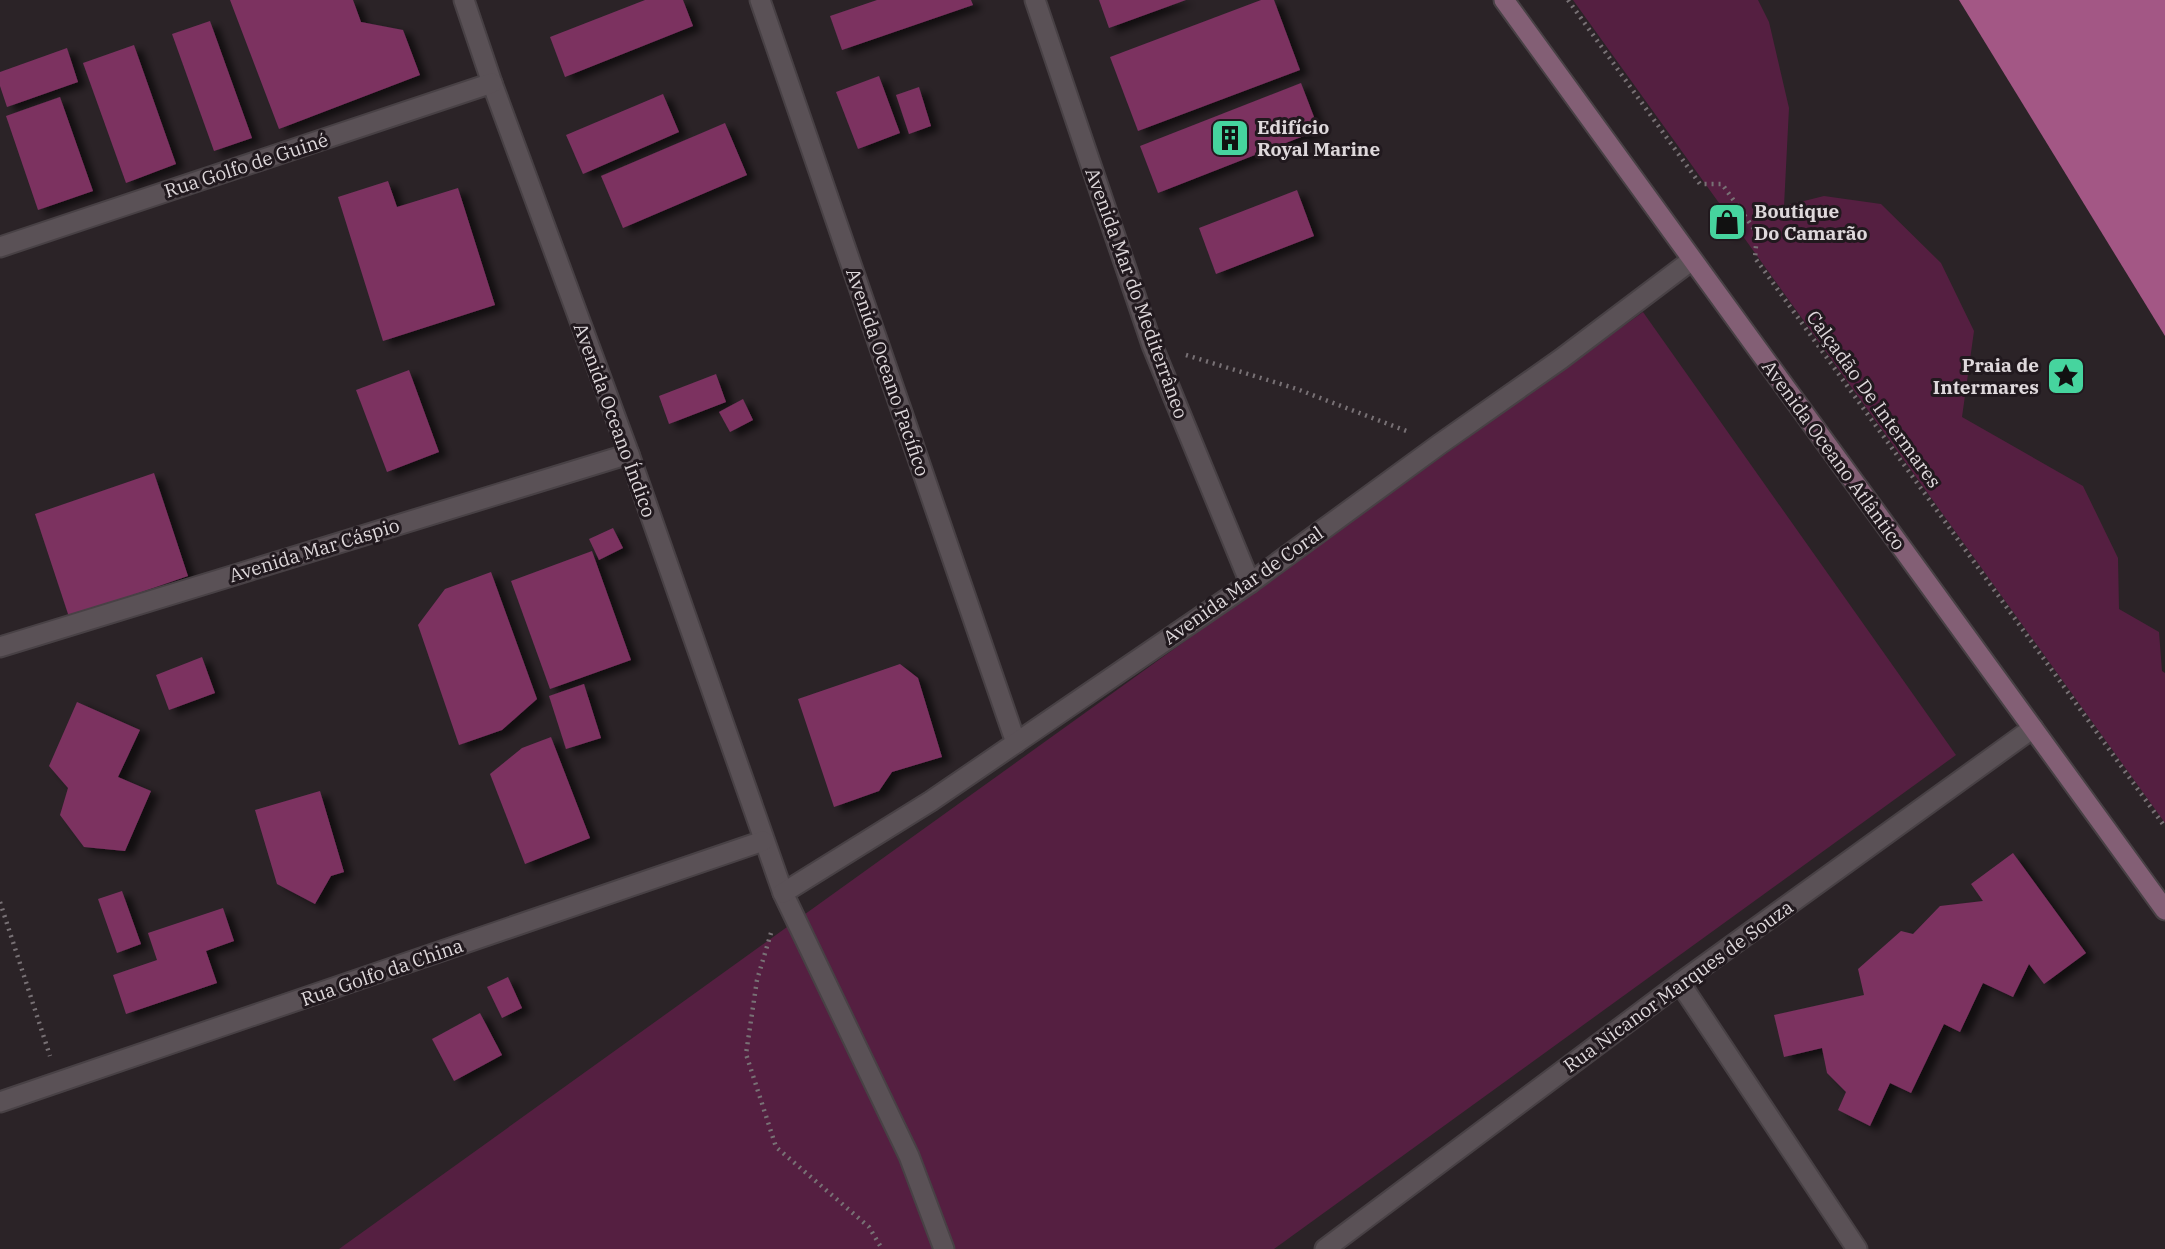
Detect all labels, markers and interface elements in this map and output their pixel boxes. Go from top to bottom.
place label: Edifício Royal Marine [1257,115,1380,161]
building icon: Edifício Royal Marine [1209,117,1251,159]
street label: Rua Golfo de Guiné [161,127,331,203]
street label: Avenida Mar do Mediterrâneo [1080,164,1194,422]
place label: Boutique Do Camarão [1754,199,1868,245]
shop icon: Boutique Do Camarão [1706,201,1748,243]
street label: Avenida Oceano Pacífico [841,265,935,479]
street label: Calçadão De Intermares [1801,305,1947,493]
street label: Avenida Oceano Índico [569,320,661,520]
place label: Praia de Intermares [1933,353,2039,399]
street label: Avenida Oceano Atlântico [1757,355,1911,555]
place icon: Praia de Intermares [2045,355,2087,397]
street label: Avenida Mar Cáspio [226,513,402,587]
street label: Avenida Mar de Coral [1158,520,1328,649]
street label: Rua Nicanor Marques de Souza [1559,895,1797,1077]
street label: Rua Golfo da China [298,933,466,1011]

